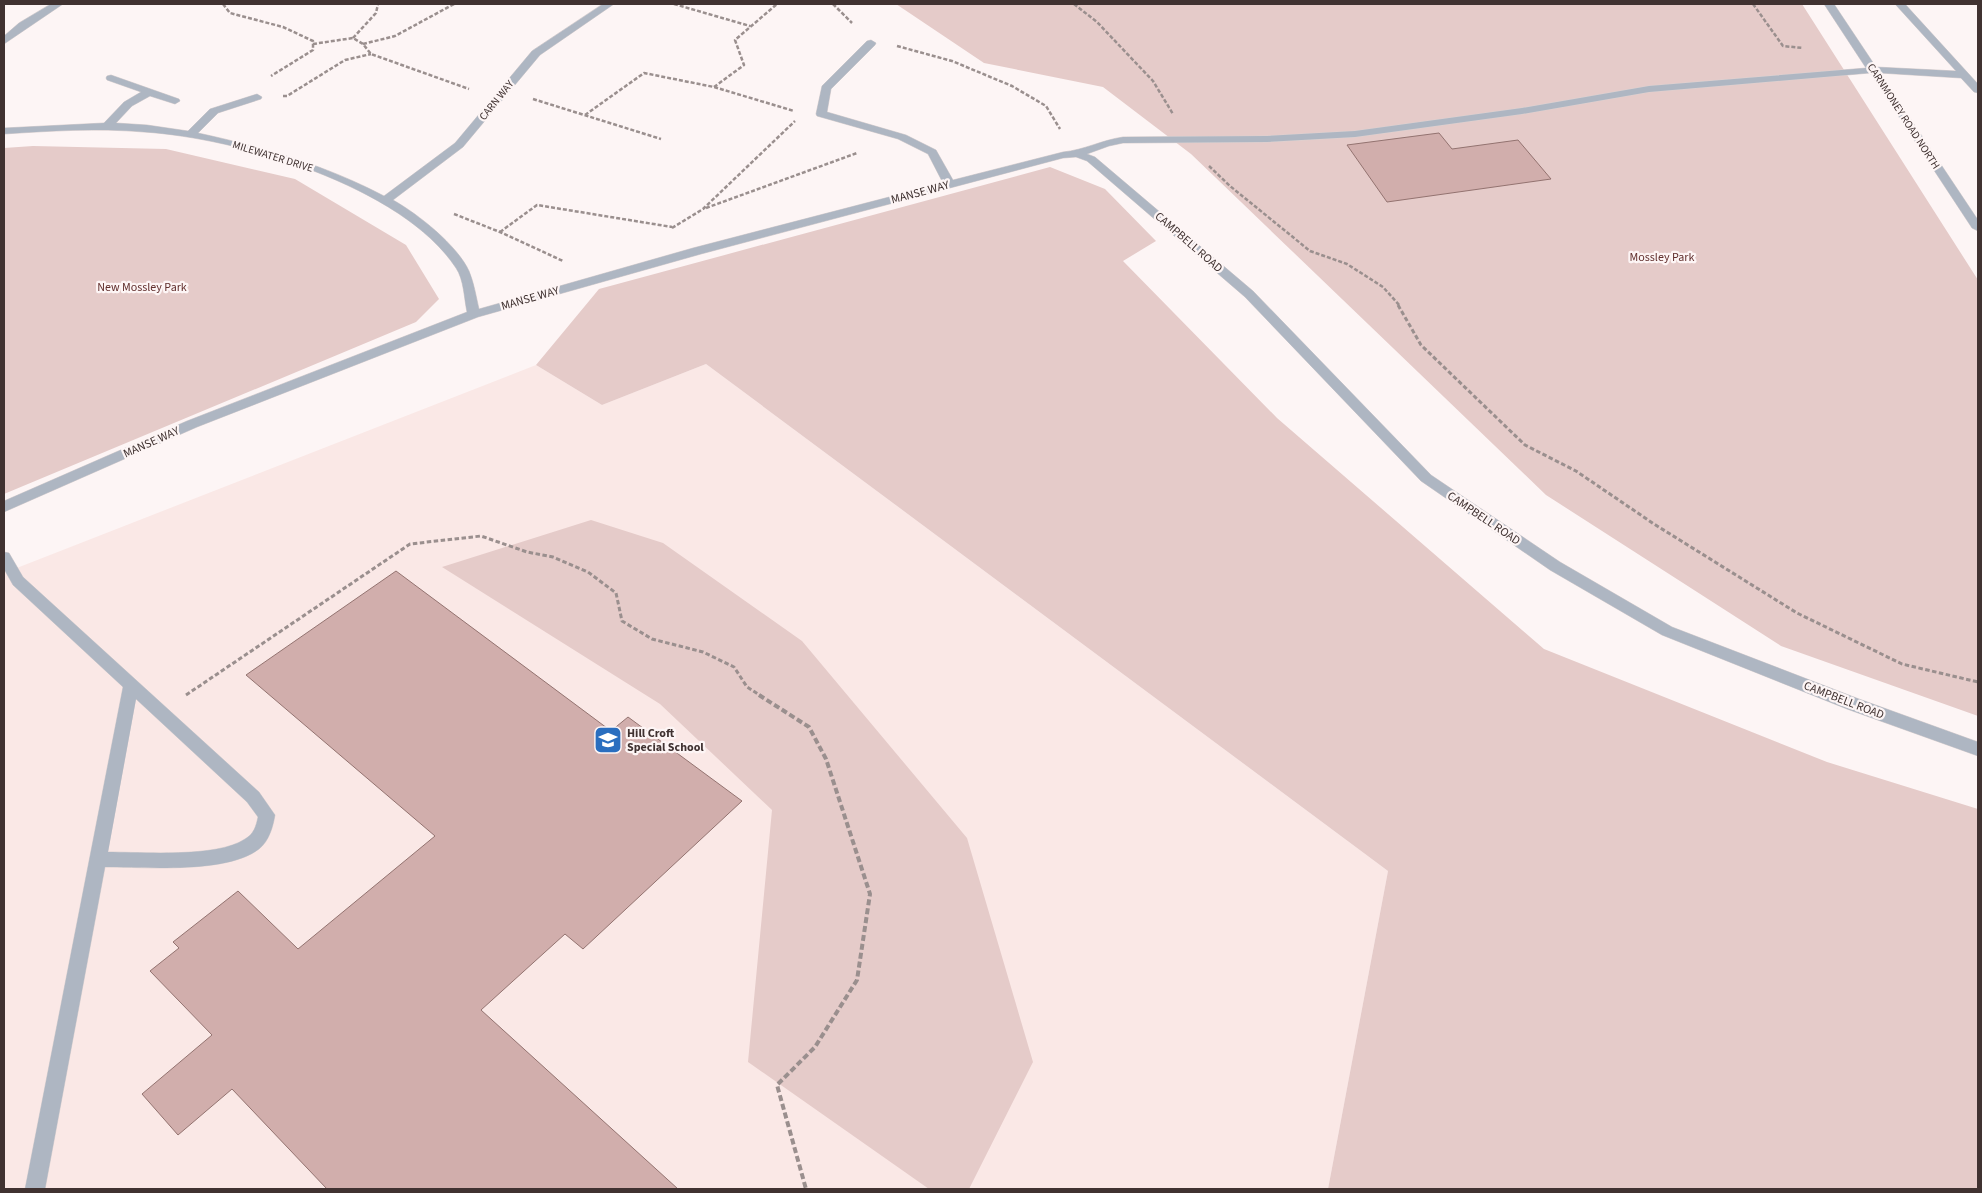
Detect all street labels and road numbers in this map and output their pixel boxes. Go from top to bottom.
street label: CARNMONEY ROAD NORTH [1864,60,1943,172]
street label: CARN WAY [476,77,518,124]
street label: MILEWATER DRIVE [231,137,315,176]
street label: MANSE WAY [889,176,951,208]
street label: CAMPBELL ROAD [1151,208,1226,277]
street label: MANSE WAY [499,282,561,315]
street label: MANSE WAY [121,422,182,462]
street label: CAMPBELL ROAD [1444,488,1524,549]
street label: CAMPBELL ROAD [1801,677,1887,724]

